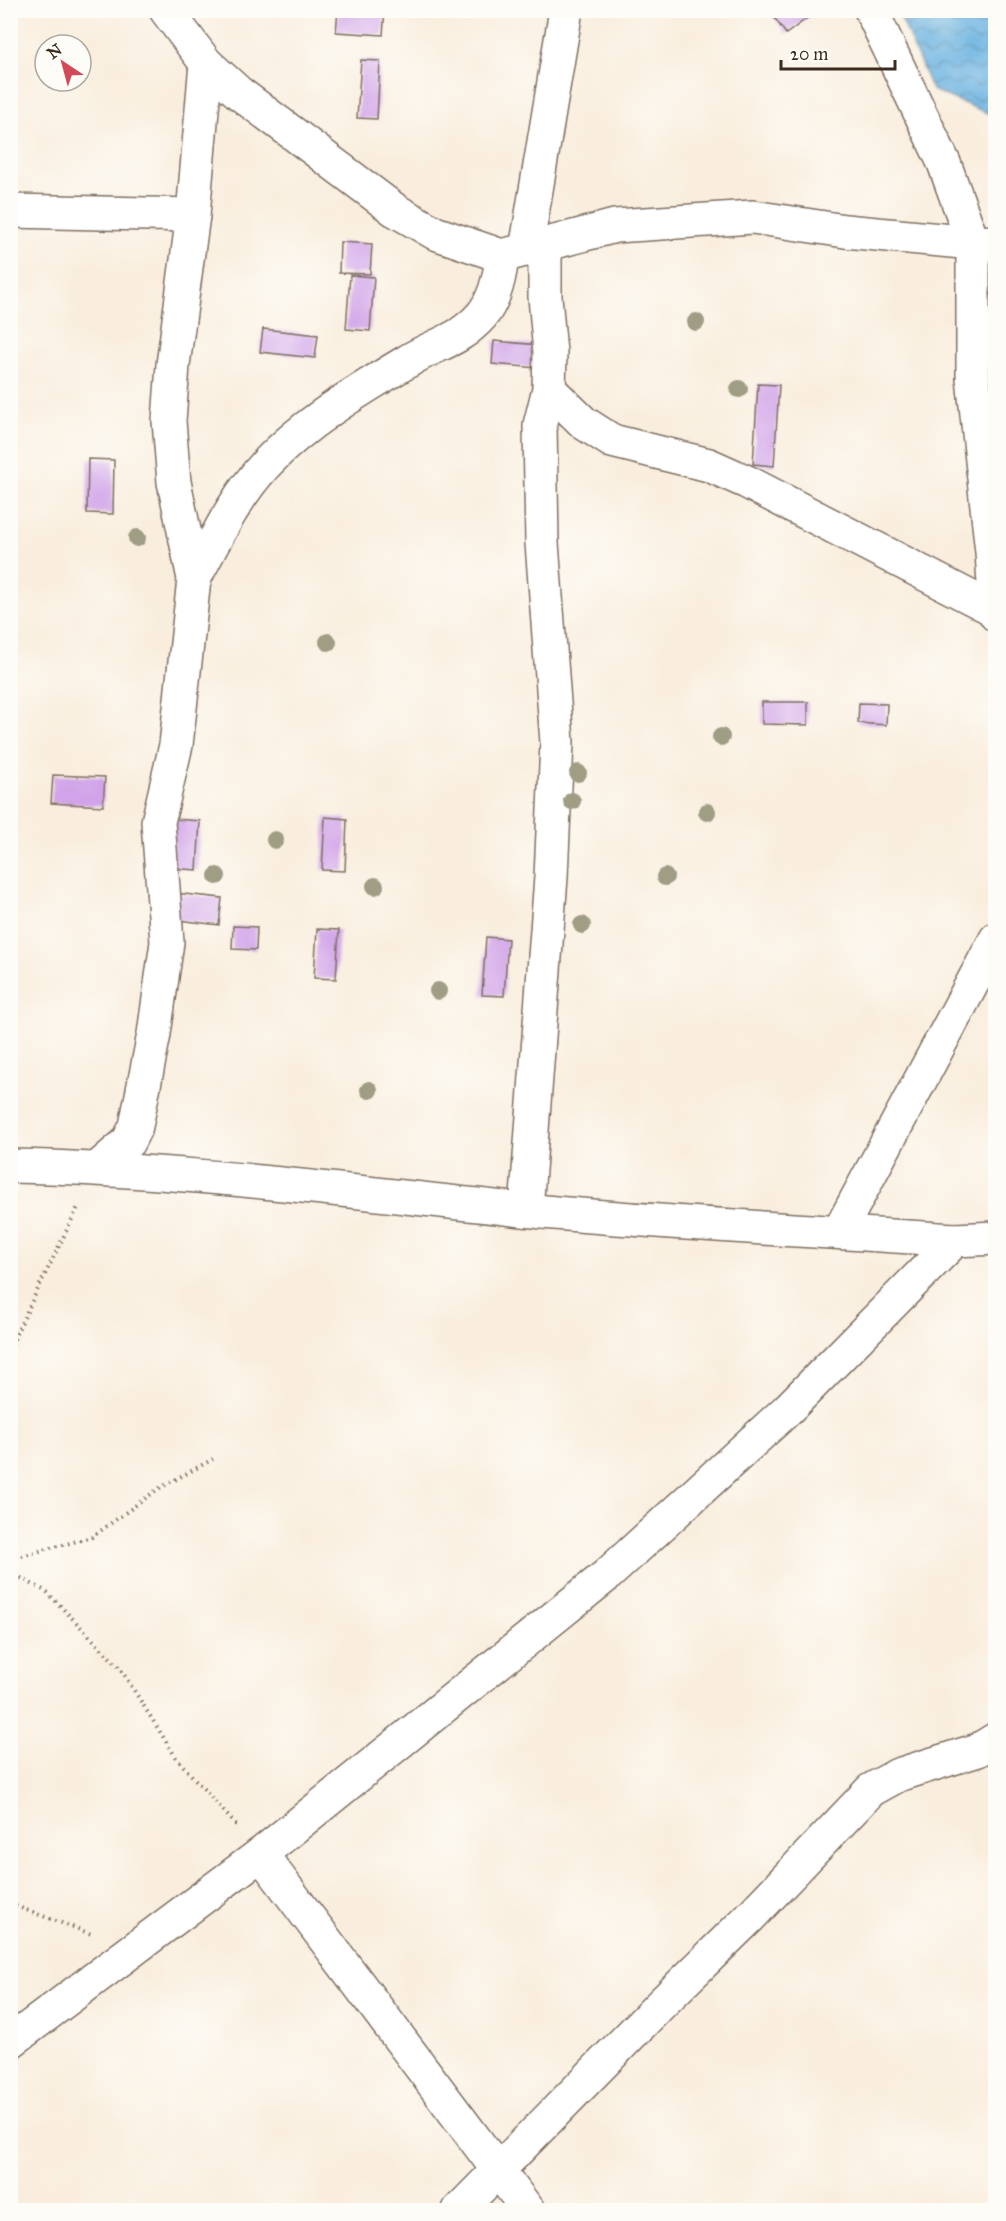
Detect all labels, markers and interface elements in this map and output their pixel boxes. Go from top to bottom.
north arrow [33,33,93,93]
scale bar [781,33,895,71]
text: N [43,39,66,63]
text: 20 m [790,43,828,65]

